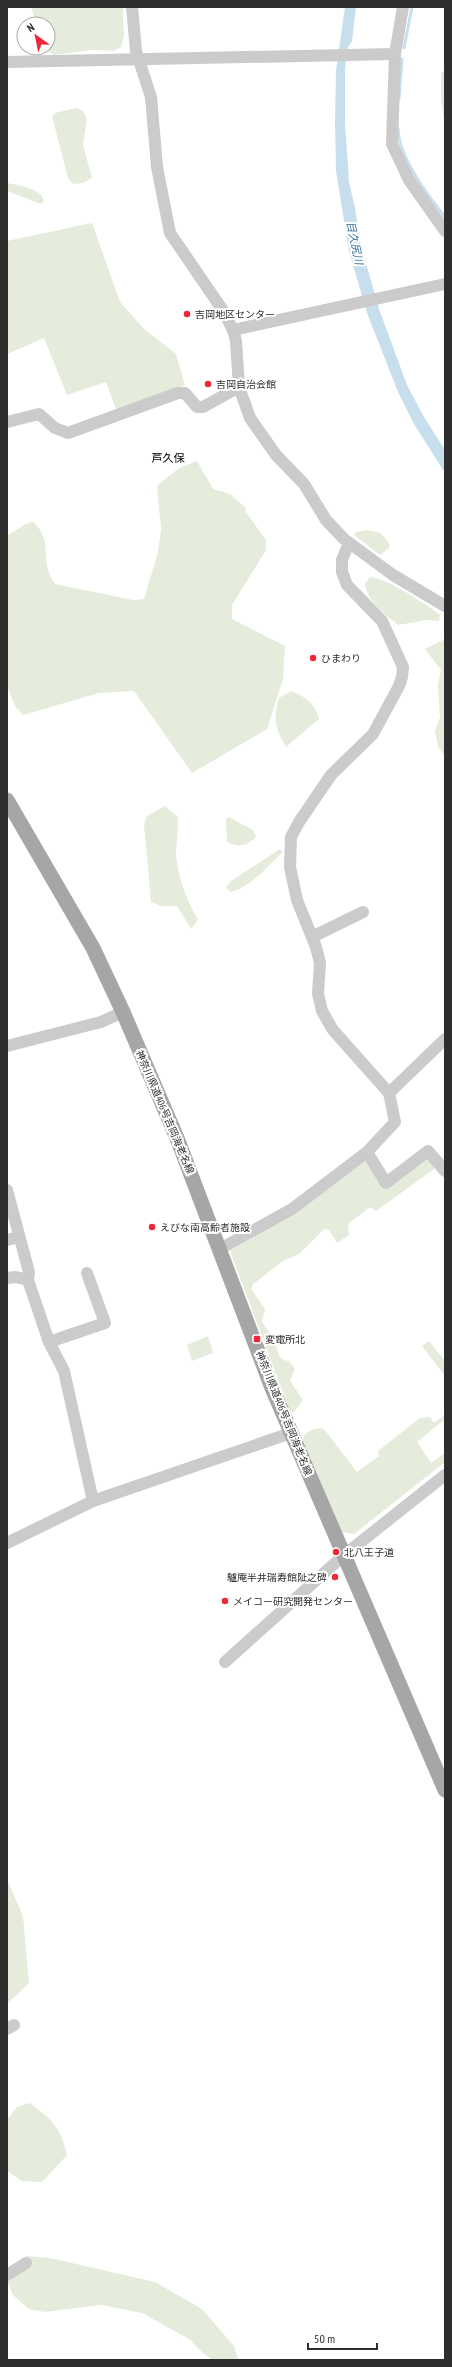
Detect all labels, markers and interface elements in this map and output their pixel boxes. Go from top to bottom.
north arrow [16,16,56,56]
text: N [24,20,37,35]
water label: 目久尻川 [344,220,367,267]
place label: 吉岡地区センター [195,308,275,321]
marker: 吉岡地区センター [182,309,192,319]
place label: 吉岡自治会館 [216,378,276,391]
marker: 吉岡自治会館 [203,379,213,389]
district label: 芦久保 [152,451,185,465]
place label: ひまわり [321,652,361,665]
marker: ひまわり [308,653,318,663]
street label: 神奈川県道406号吉岡海老名線 [133,1048,197,1176]
place label: えびな南高齢者施設 [160,1221,250,1234]
marker: えびな南高齢者施設 [147,1222,157,1232]
place label: 変電所北 [265,1333,305,1346]
marker: 変電所北 [252,1334,262,1344]
street label: 神奈川県道406号吉岡海老名線 [253,1349,315,1477]
place label: 北八王子道 [344,1546,394,1559]
marker: 北八王子道 [331,1547,341,1557]
place label: 驢庵半井瑞寿館阯之碑 [227,1571,327,1584]
marker: 驢庵半井瑞寿館阯之碑 [330,1572,340,1582]
place label: メイコー研究開発センター [233,1595,353,1608]
marker: メイコー研究開発センター [220,1596,230,1606]
scale bar [308,2325,377,2351]
text: 50 m [314,2331,335,2346]

